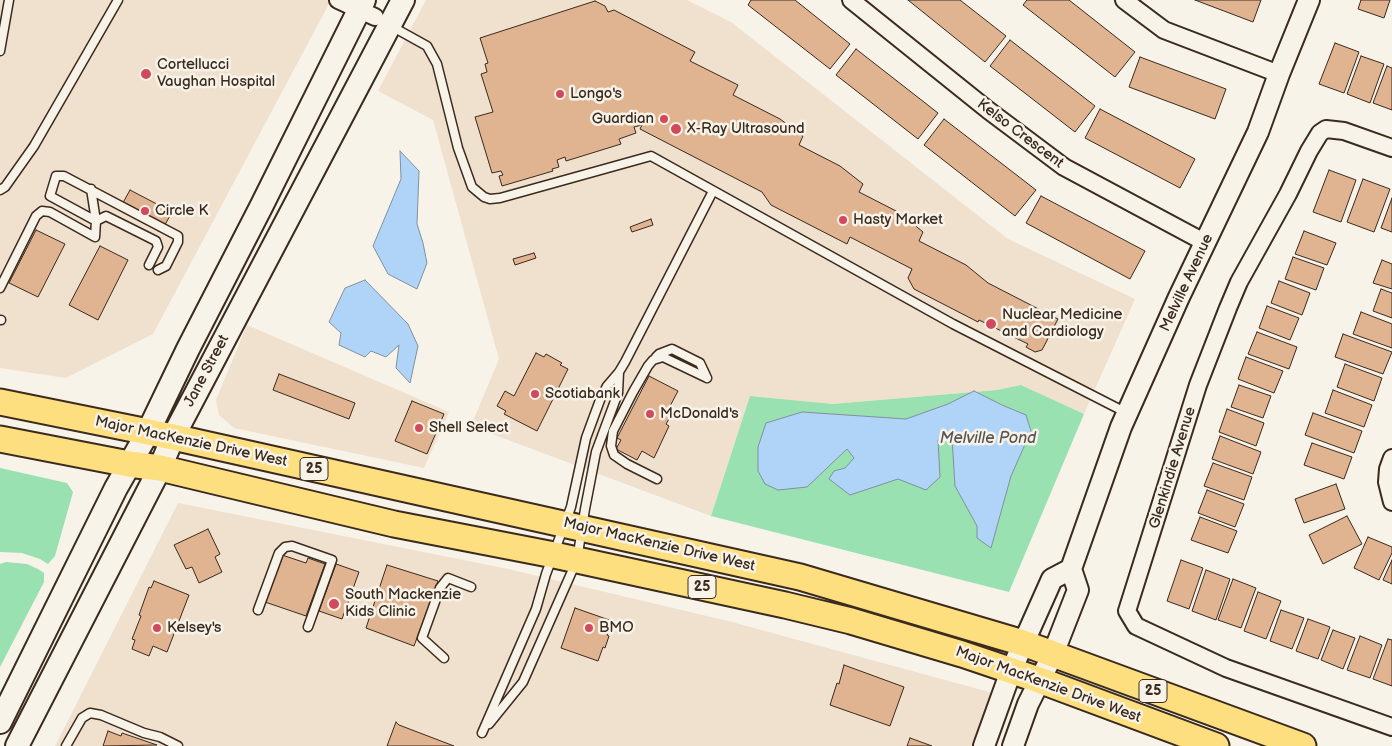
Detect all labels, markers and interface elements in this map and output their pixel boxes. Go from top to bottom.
place label: Cortellucci Vaughan Hospital [157,56,275,91]
marker: Cortellucci Vaughan Hospital [139,67,153,81]
place label: Longo's [570,85,622,103]
marker: Longo's [554,88,566,100]
street label: Kelso Crescent [973,96,1067,172]
place label: Guardian [592,110,654,128]
marker: Guardian [658,113,670,125]
place label: X-Ray Ultrasound [687,120,805,138]
marker: X-Ray Ultrasound [669,122,683,136]
place label: Circle K [155,202,208,220]
marker: Circle K [139,205,151,217]
place label: Hasty Market [853,211,943,229]
marker: Hasty Market [837,214,849,226]
street label: Melville Avenue [1156,231,1218,335]
place label: Nuclear Medicine and Cardiology [1002,306,1122,341]
marker: Nuclear Medicine and Cardiology [984,317,998,331]
street label: Jane Street [181,332,233,410]
place label: Scotiabank [545,385,620,403]
marker: Scotiabank [529,388,541,400]
place label: McDonald's [660,405,739,423]
street label: Glenkindie Avenue [1146,405,1200,531]
marker: McDonald's [644,408,656,420]
street label: Major MacKenzie Drive West [93,413,289,471]
place label: Shell Select [429,419,509,437]
marker: Shell Select [413,422,425,434]
water label: Melville Pond [940,429,1036,449]
road number: 25 [300,458,328,480]
street label: Major MacKenzie Drive West [562,514,756,576]
road number: 25 [688,576,716,598]
place label: South Mackenzie Kids Clinic [345,586,461,621]
marker: South Mackenzie Kids Clinic [327,597,341,611]
place label: Kelsey's [167,619,221,637]
place label: BMO [599,619,634,637]
marker: Kelsey's [151,622,163,634]
marker: BMO [583,622,595,634]
street label: Major MacKenzie Drive West [953,643,1143,727]
road number: 25 [1139,679,1167,702]

